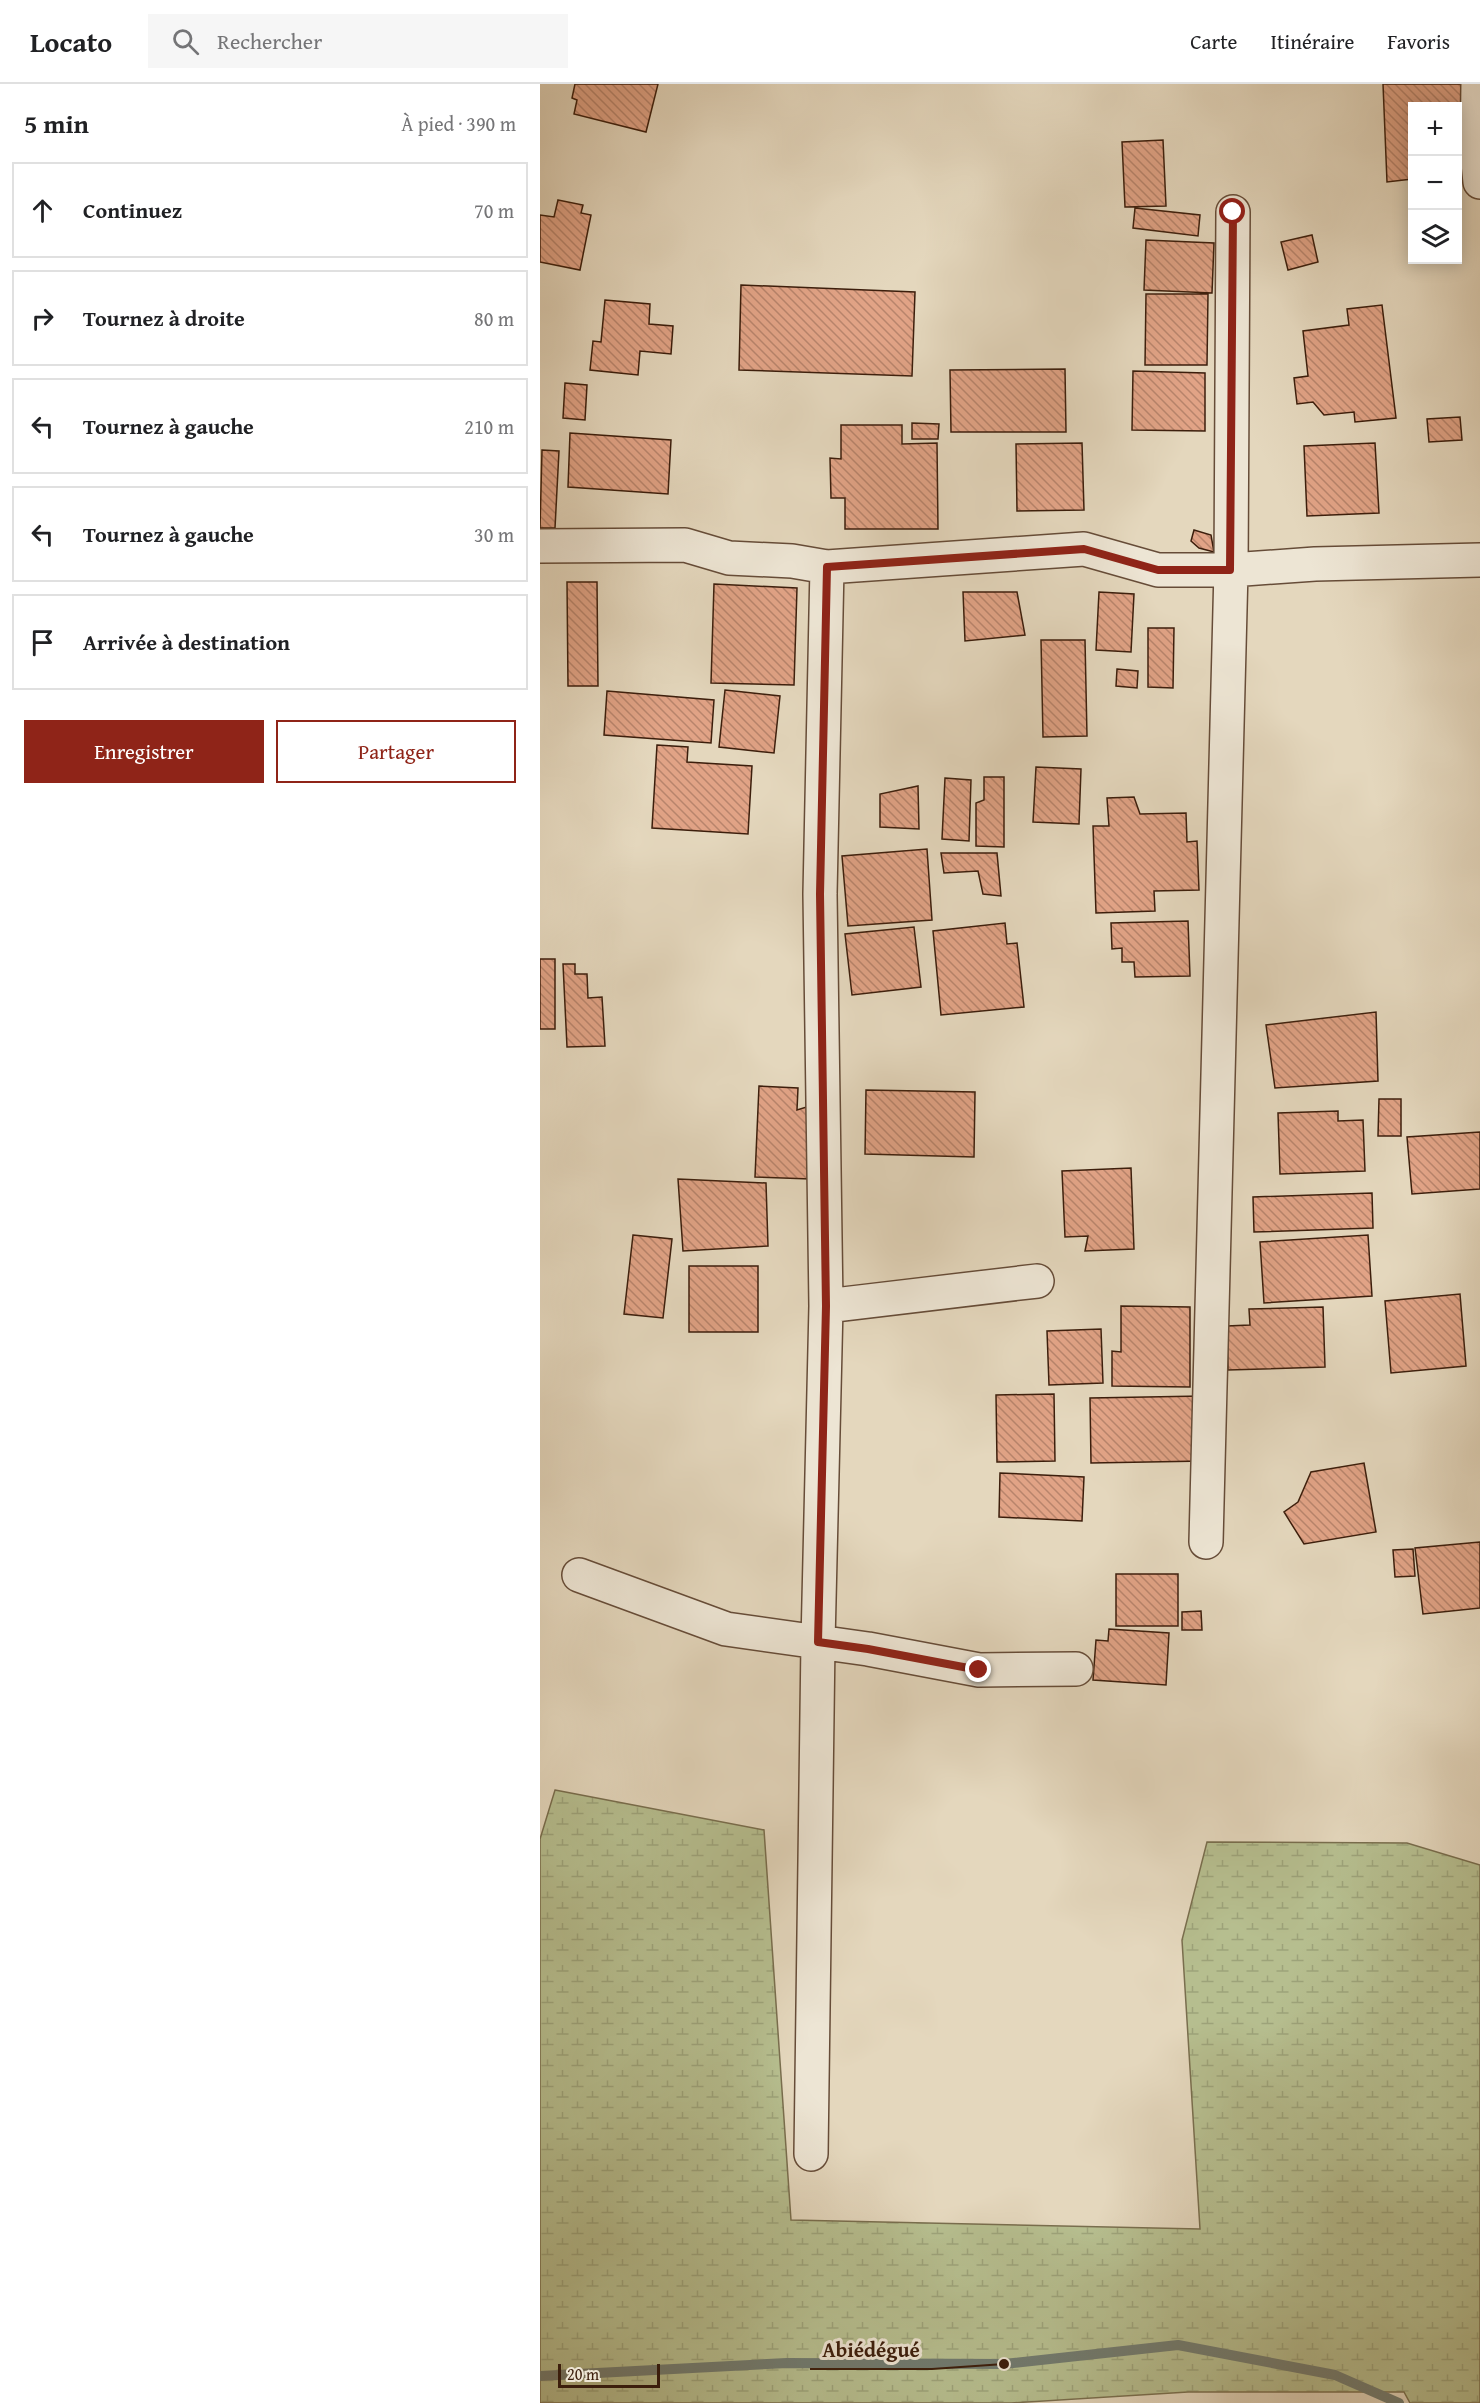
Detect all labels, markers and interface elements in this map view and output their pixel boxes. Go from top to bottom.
search box [148,14,568,68]
text: Locato [30,21,112,62]
icon: search [169,25,202,58]
text: Rechercher [217,25,322,57]
text: Carte [1190,26,1237,57]
text: Itinéraire [1270,26,1354,57]
text: Favoris [1387,26,1450,57]
map controls [1408,102,1462,264]
button: + [1408,102,1462,156]
text: 5 min [24,104,89,143]
text: À pied · 390 m [401,109,516,138]
button: − [1408,156,1462,210]
icon: ahead [26,194,59,227]
text: Continuez [83,194,182,226]
text: 70 m [474,196,514,225]
route start [1219,198,1245,224]
button: layers [1408,210,1462,264]
icon: right [26,302,59,335]
text: Tournez à droite [83,302,245,334]
text: 80 m [474,304,514,333]
icon: left [26,410,59,443]
text: Tournez à gauche [83,410,254,442]
text: 210 m [464,412,514,441]
icon: left [26,518,59,551]
text: Tournez à gauche [83,518,254,550]
text: 30 m [474,520,514,549]
icon: arrive [26,626,59,659]
text: Arrivée à destination [83,626,290,658]
button: Enregistrer [24,720,264,783]
button: Partager [276,720,516,783]
route end [965,1656,991,1682]
callout: Abiédégué [810,2330,932,2369]
text: Abiédégué [822,2334,920,2365]
scale bar [558,2361,660,2388]
text: 20 m [567,2362,599,2386]

